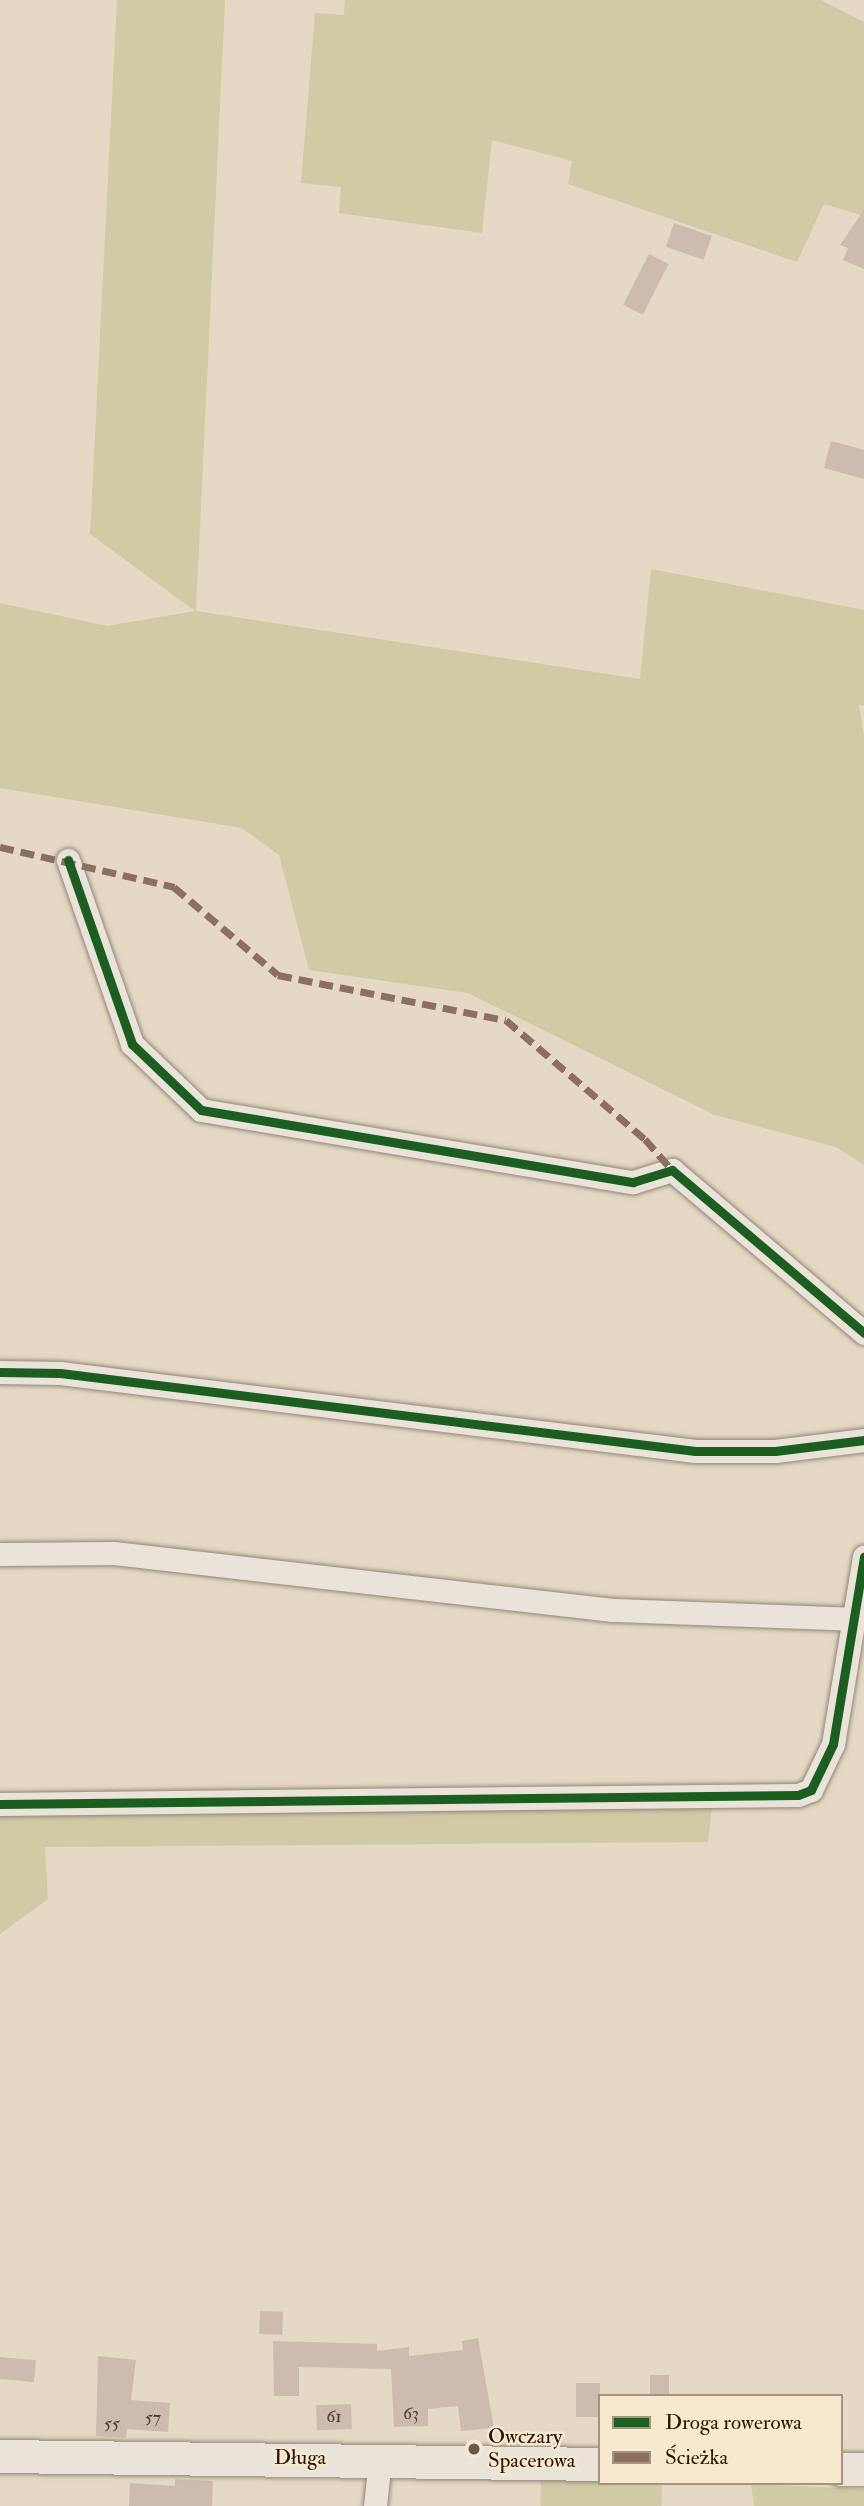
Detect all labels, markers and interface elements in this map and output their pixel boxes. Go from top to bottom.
legend [598,2394,843,2485]
house number: 63 [403,2403,419,2425]
house number: 61 [326,2406,342,2428]
house number: 57 [145,2407,161,2429]
text: Droga rowerowa [665,2409,802,2436]
house number: 55 [104,2413,120,2435]
place label: Owczary Spacerowa [488,2424,575,2474]
marker: Owczary Spacerowa [466,2441,482,2457]
text: Ścieżka [665,2444,728,2471]
street label: Długa [274,2445,326,2471]

